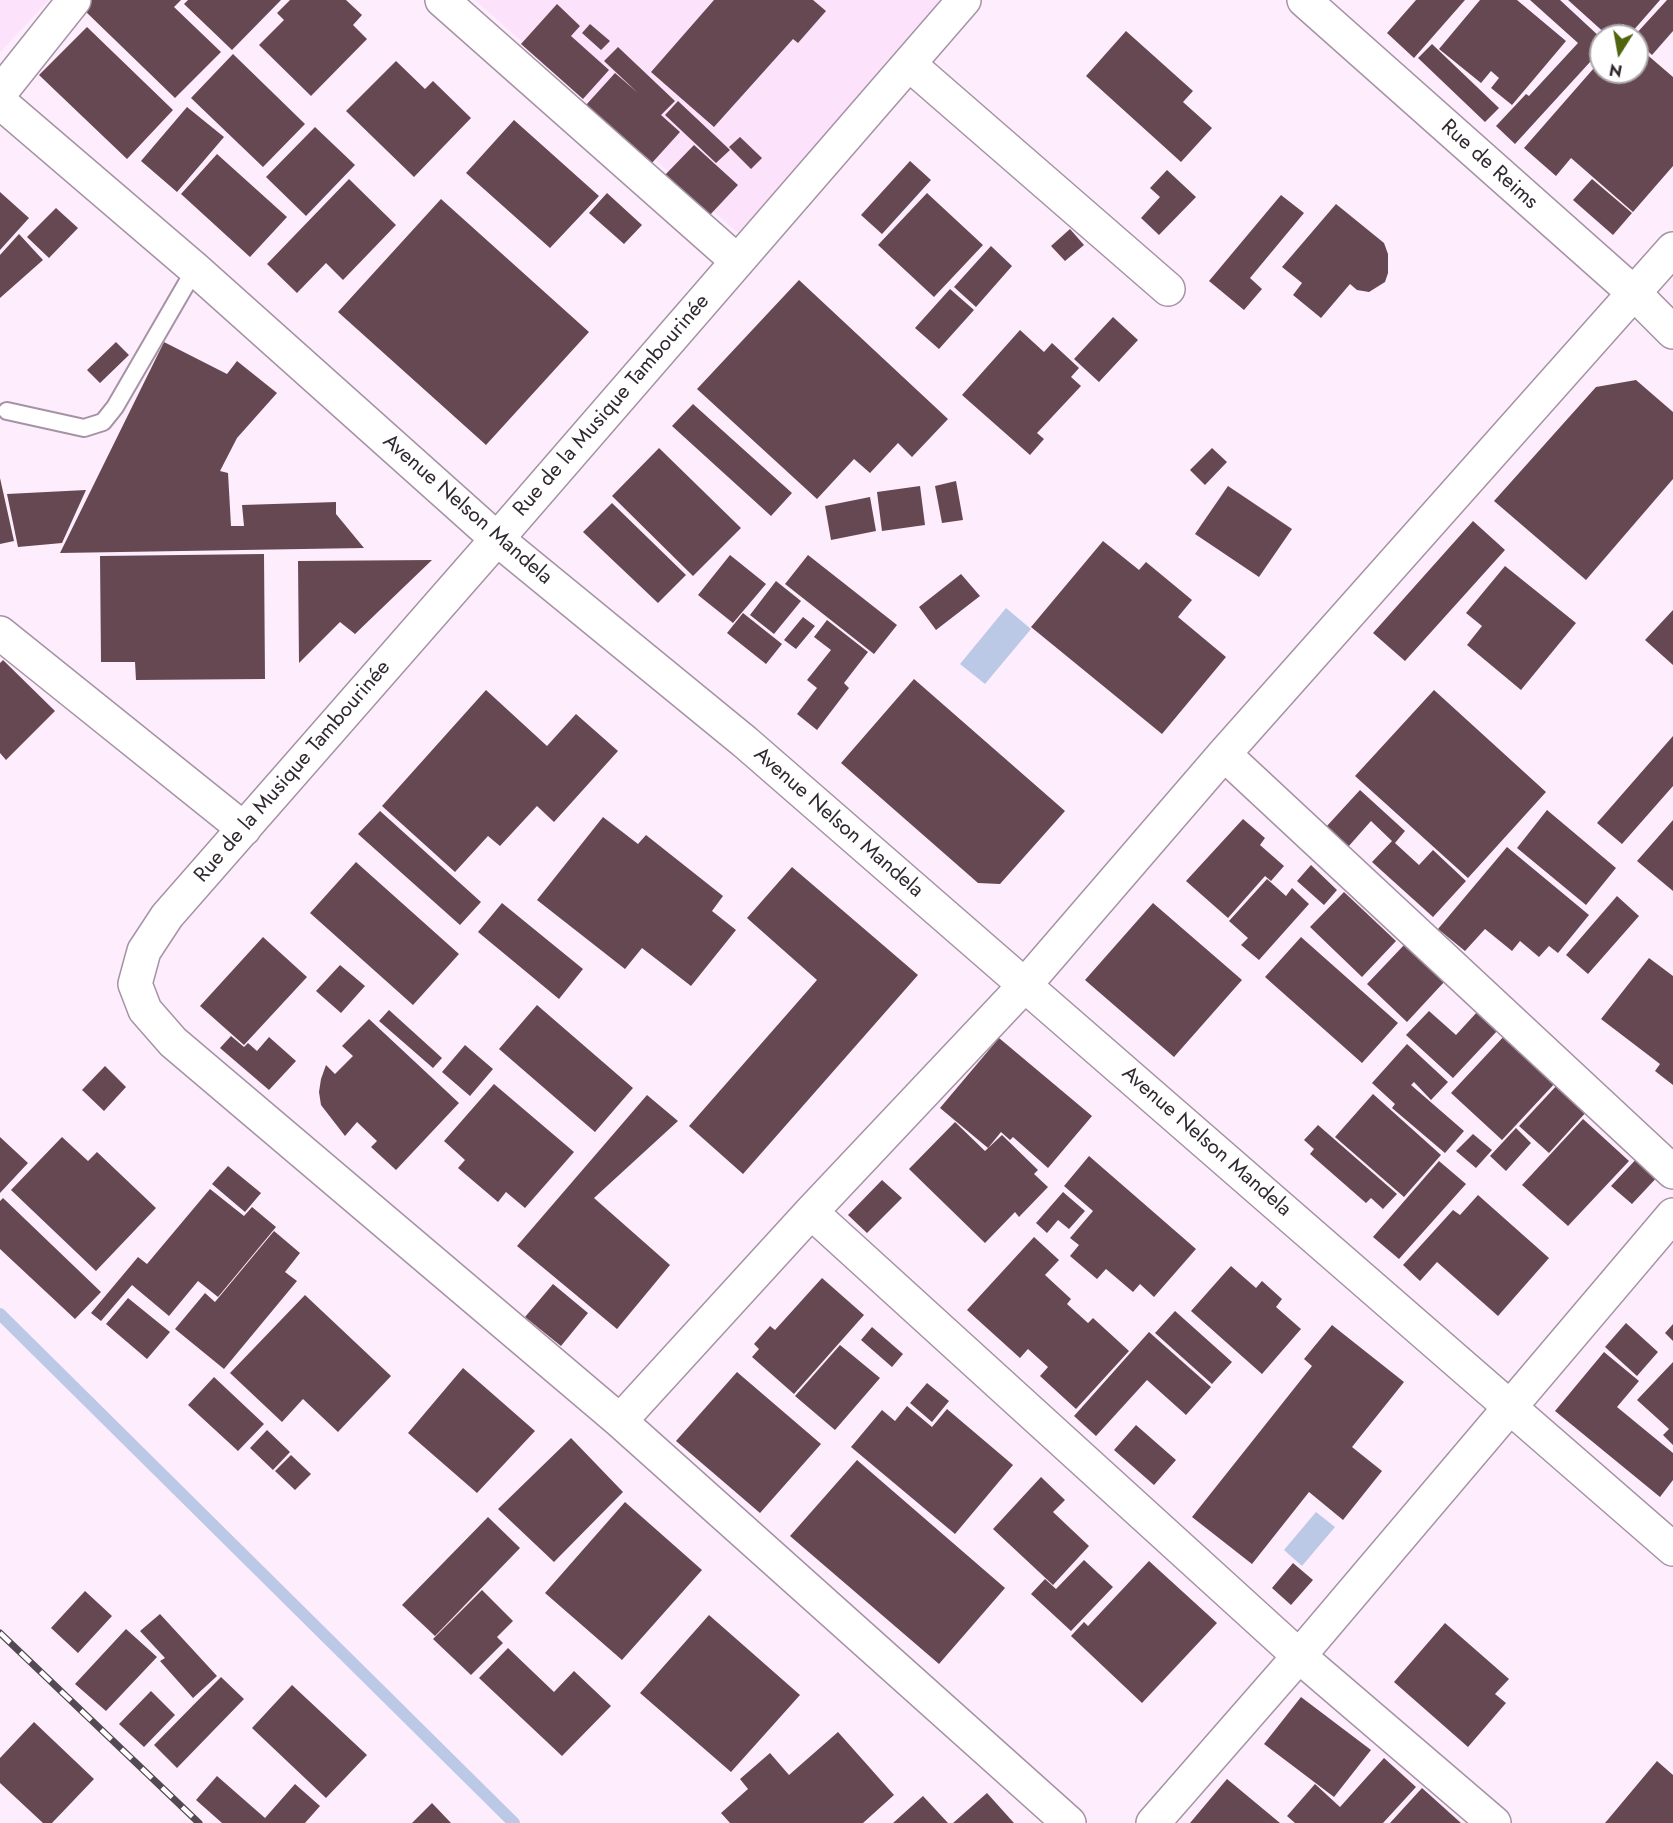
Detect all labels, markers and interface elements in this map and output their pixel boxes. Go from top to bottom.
north arrow [1589,24,1649,84]
text: N [1607,58,1624,83]
street label: Rue de Reims [1435,115,1543,215]
street label: Rue de la Musique Tambourinée [509,290,715,522]
street label: Avenue Nelson Mandela [377,429,557,591]
street label: Rue de la Musique Tambourinée [190,656,396,888]
street label: Avenue Nelson Mandela [748,742,928,904]
street label: Avenue Nelson Mandela [1116,1061,1296,1223]

